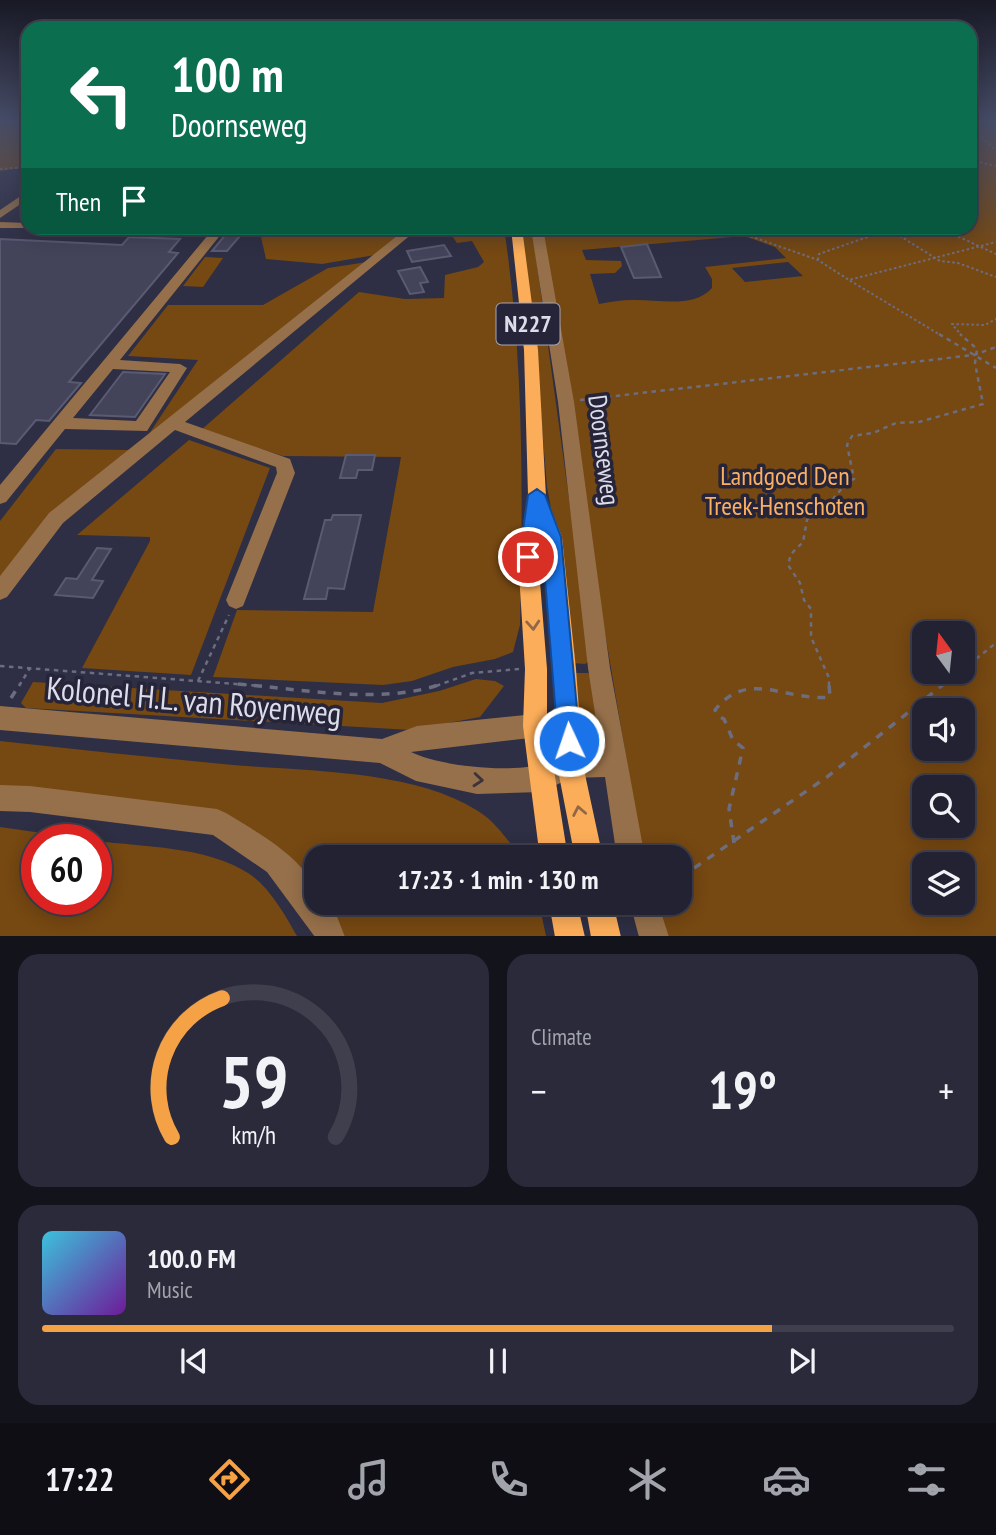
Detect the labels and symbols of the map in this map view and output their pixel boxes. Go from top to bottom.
road number: N227 [496,304,560,344]
street label: Doornseweg [581,393,628,507]
park label: Landgoed Den Treek-Henschoten [705,459,865,522]
pin [498,527,558,587]
one-way arrow [525,619,540,630]
north arrow [912,621,975,684]
street label: Kolonel H.L. van Royenweg [45,666,343,734]
position arrow [532,704,606,778]
one-way arrow [473,772,484,787]
one-way arrow [573,806,588,818]
speed limit sign: 60 [21,824,112,915]

